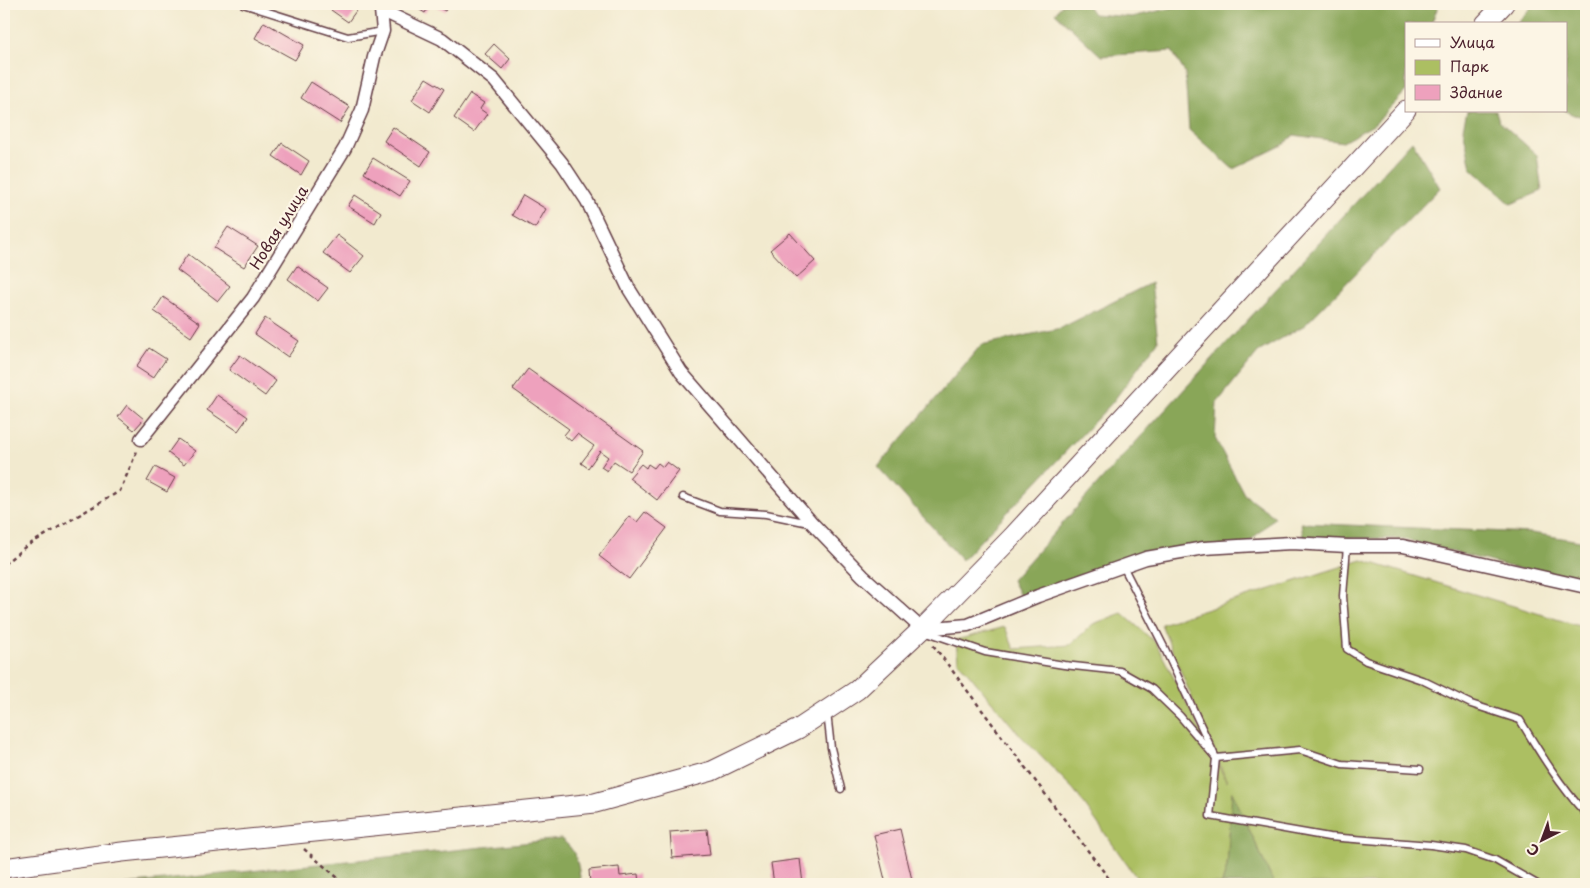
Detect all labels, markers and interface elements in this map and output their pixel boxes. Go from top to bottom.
legend [1405,22,1568,112]
text: Улица [1450,30,1495,53]
text: Парк [1450,54,1489,77]
text: Здание [1450,80,1503,103]
street label: Новая улица [243,180,313,274]
north arrow [1518,816,1568,866]
text: С [1522,839,1544,861]

